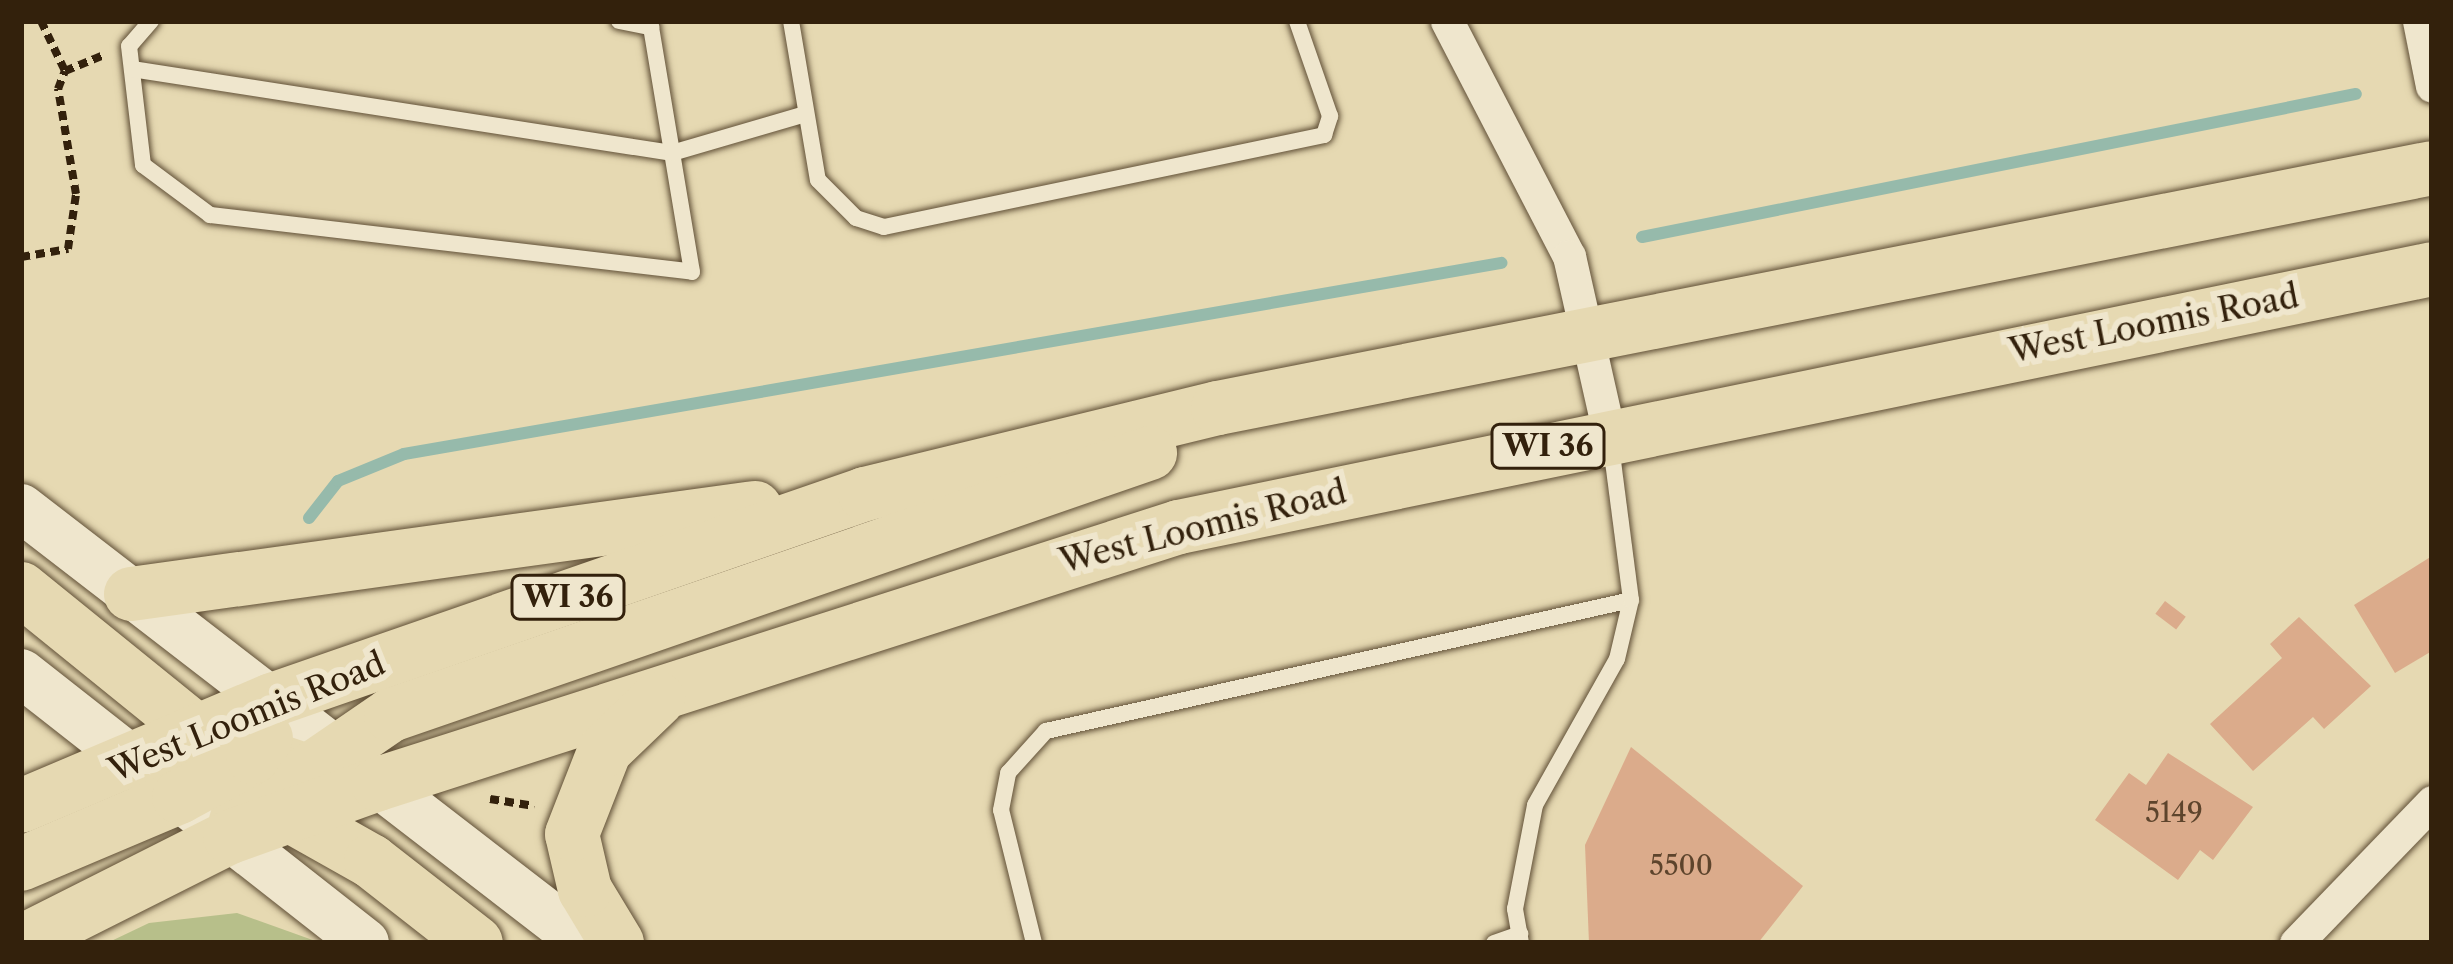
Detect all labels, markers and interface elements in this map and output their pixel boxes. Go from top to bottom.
street label: West Loomis Road [2006,277,2302,371]
road number: WI 36 [1488,422,1608,470]
street label: West Loomis Road [1056,472,1350,582]
road number: WI 36 [508,573,628,621]
street label: West Loomis Road [103,644,391,790]
house number: 5149 [2145,797,2203,829]
house number: 5500 [1649,850,1713,882]

